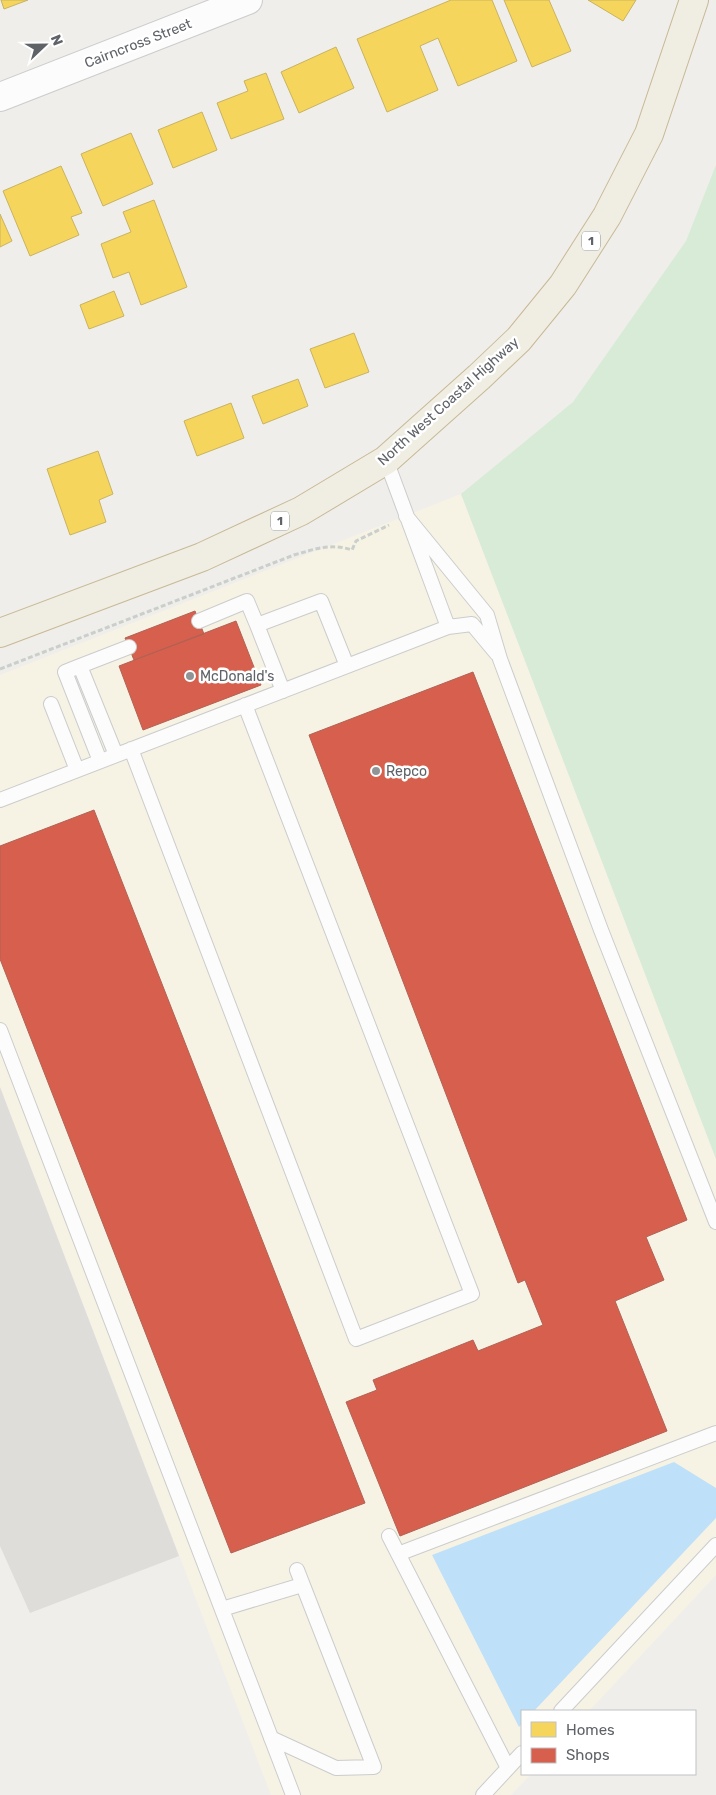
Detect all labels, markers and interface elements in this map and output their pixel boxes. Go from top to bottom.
street label: Cairncross Street [82,15,195,72]
north arrow [20,20,70,70]
text: N [47,32,66,48]
road number: 1 [582,232,600,250]
street label: North West Coastal Highway [374,333,523,469]
road number: 1 [271,512,289,530]
place label: McDonald's [200,668,274,685]
marker: McDonald's [184,670,196,682]
place label: Repco [386,763,427,780]
marker: Repco [370,765,382,777]
legend [521,1710,696,1775]
text: Homes [566,1721,615,1739]
text: Shops [566,1746,610,1764]

